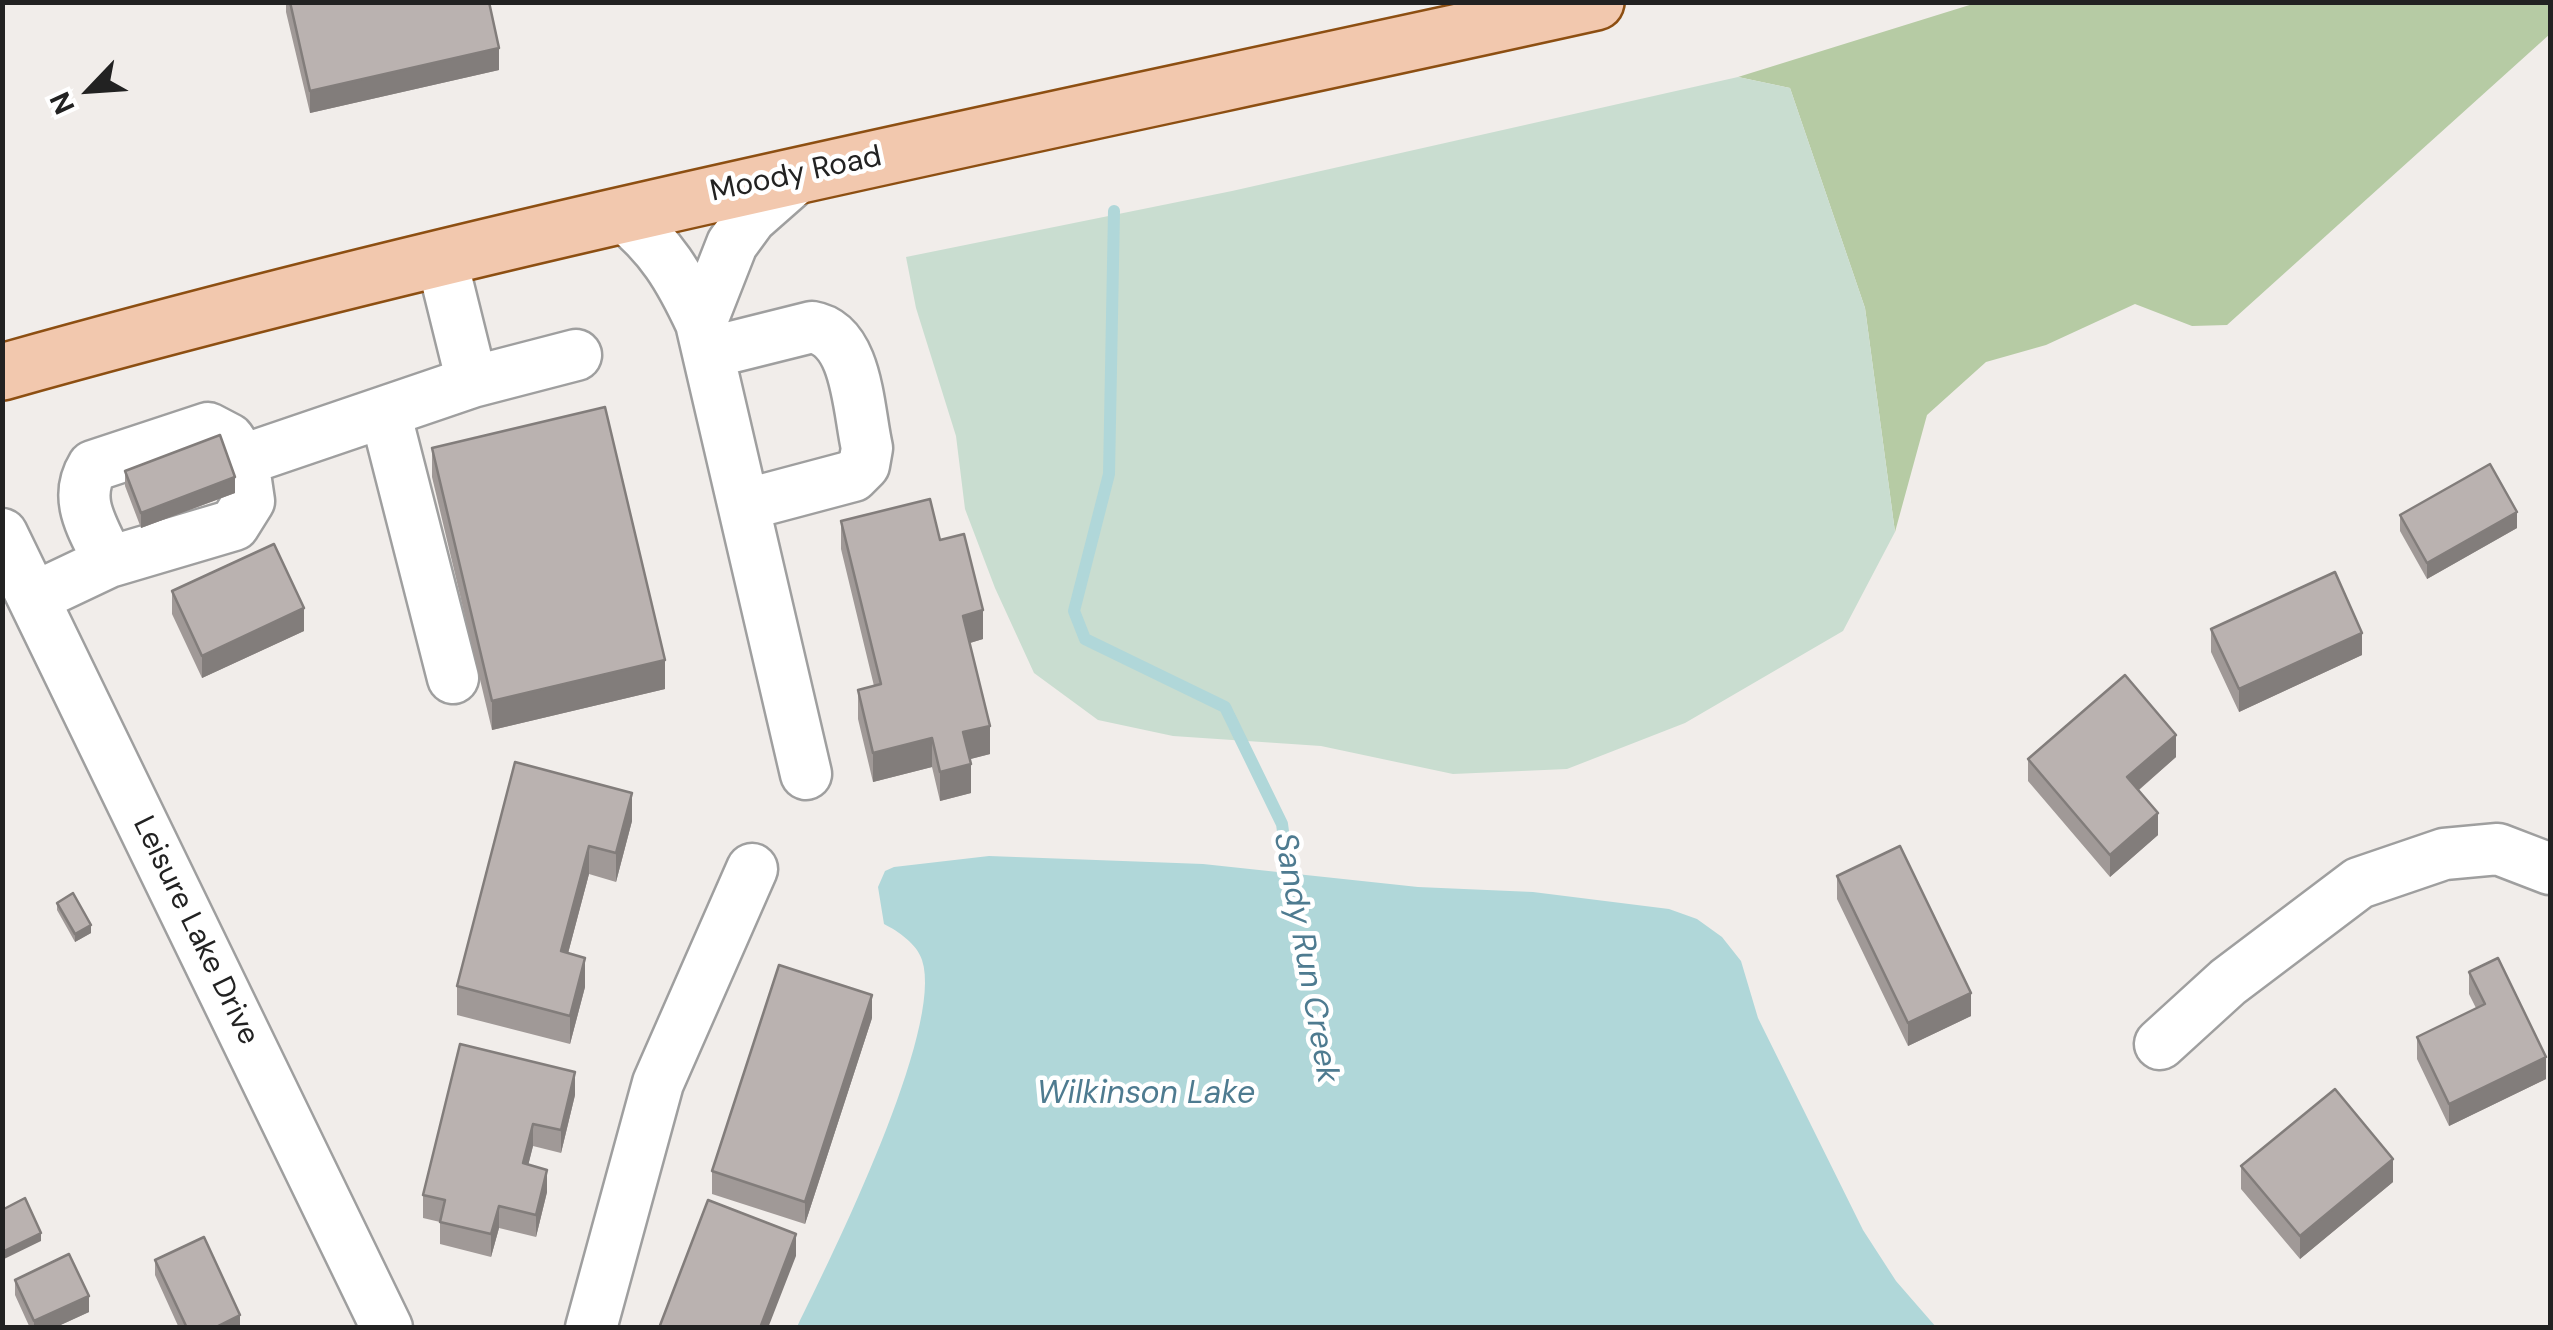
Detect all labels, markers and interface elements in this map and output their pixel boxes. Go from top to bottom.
north arrow [40,40,140,140]
text: N [41,86,83,120]
street label: Moody Road [707,139,885,211]
street label: Leisure Lake Drive [124,811,266,1051]
water label: Sandy Run Creek [1264,830,1346,1086]
water label: Wilkinson Lake [1037,1076,1255,1114]

